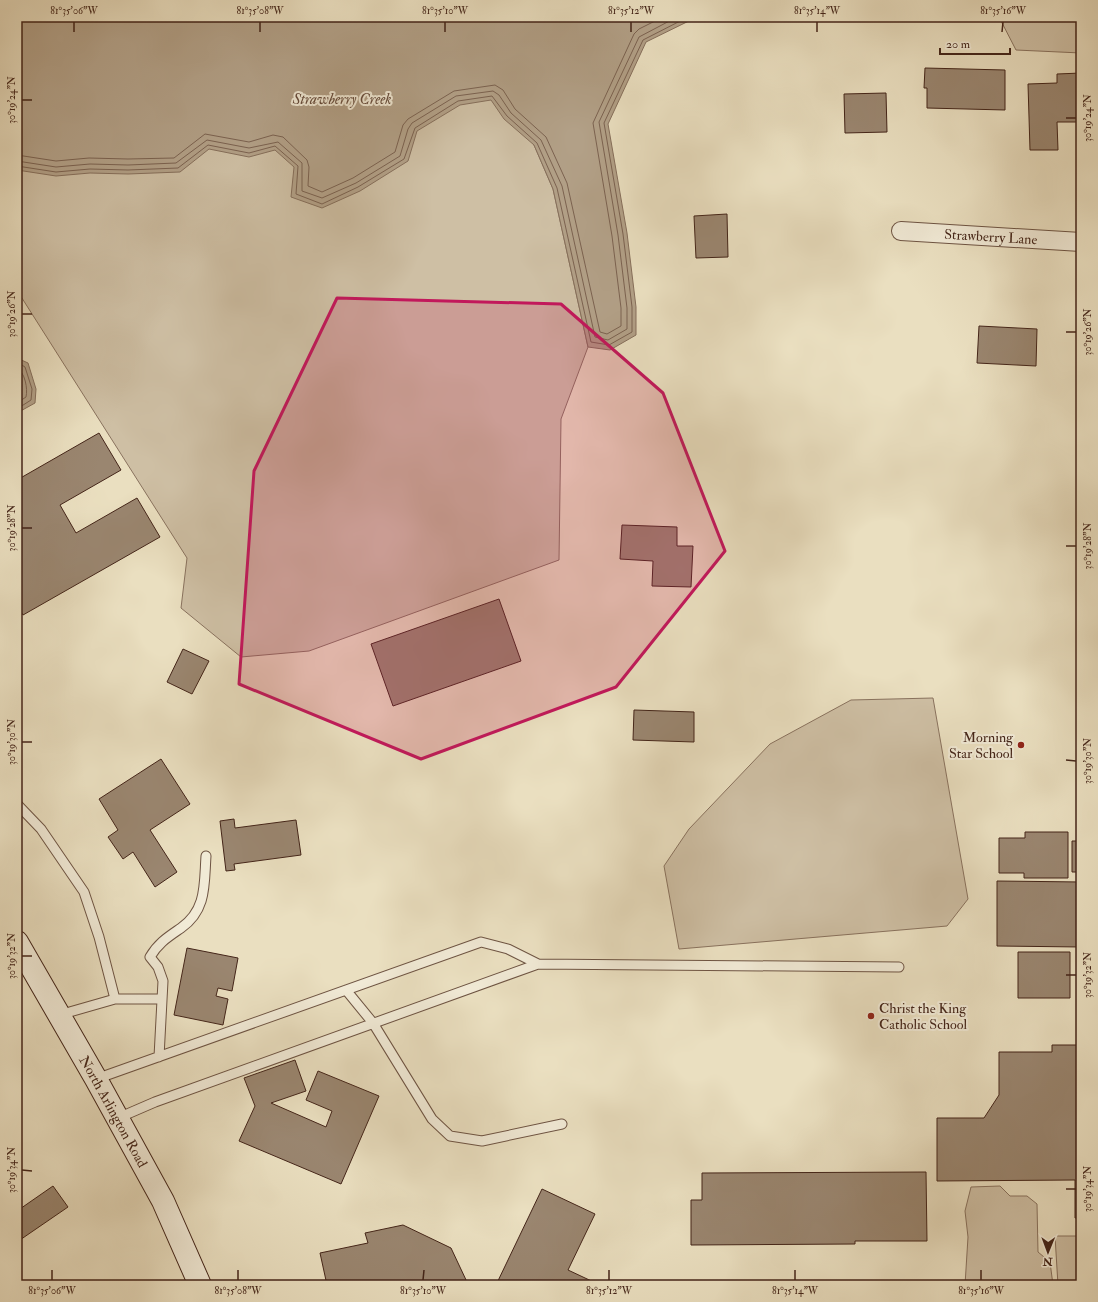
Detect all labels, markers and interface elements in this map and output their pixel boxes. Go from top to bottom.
text: 81°35'06"W [50,5,98,17]
text: 81°35'08"W [237,5,284,17]
text: 81°35'10"W [422,5,469,17]
text: 81°35'12"W [608,5,655,17]
text: 81°35'14"W [794,5,841,17]
text: 81°35'16"W [980,5,1027,17]
scale bar [940,30,1010,56]
text: 20 m [946,37,971,52]
text: 30°19'24"N [6,76,18,124]
water label: Strawberry Creek [292,90,391,109]
text: 30°19'24"N [1082,94,1094,142]
street label: Strawberry Lane [944,225,1038,248]
text: 30°19'26"N [6,290,18,338]
text: 30°19'26"N [1082,308,1094,356]
text: 30°19'28"N [6,505,18,551]
text: 30°19'28"N [1082,523,1094,569]
text: 30°19'30"N [6,719,18,765]
place label: Morning Star School [949,729,1014,762]
text: 30°19'30"N [1082,738,1094,784]
marker: Morning Star School [1016,740,1026,750]
text: 30°19'32"N [6,933,18,979]
text: 30°19'32"N [1082,952,1094,998]
place label: Christ the King Catholic School [879,1000,968,1033]
marker: Christ the King Catholic School [866,1011,876,1021]
street label: North Arlington Road [76,1052,151,1170]
text: 30°19'34"N [6,1147,18,1193]
text: 30°19'34"N [1082,1166,1094,1212]
north arrow [1028,1232,1068,1272]
text: N [1042,1255,1054,1268]
text: 81°35'06"W [28,1285,76,1297]
text: 81°35'08"W [215,1285,262,1297]
text: 81°35'10"W [400,1285,447,1297]
text: 81°35'12"W [586,1285,633,1297]
text: 81°35'14"W [772,1285,819,1297]
text: 81°35'16"W [958,1285,1005,1297]

